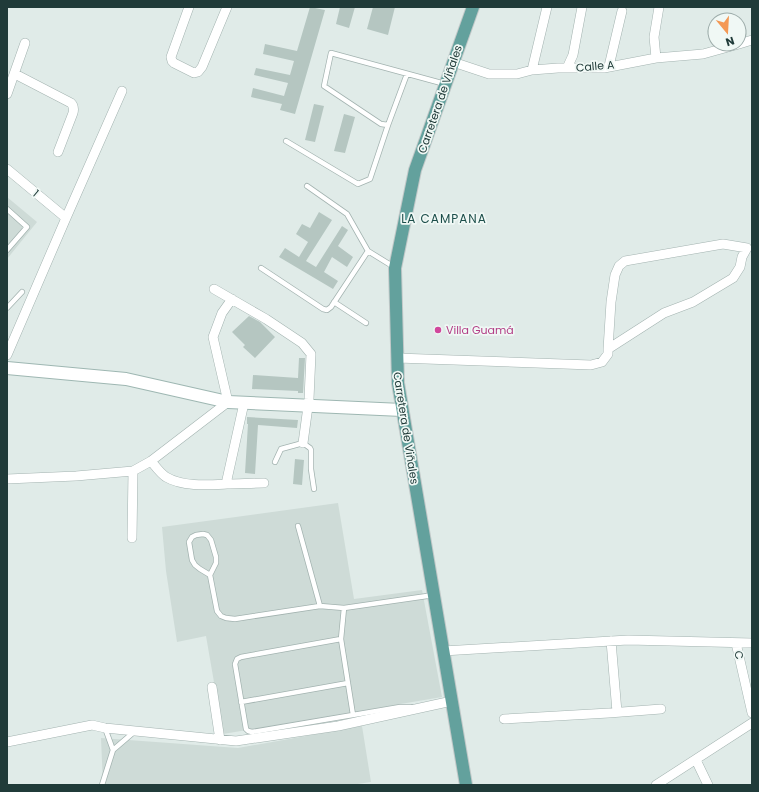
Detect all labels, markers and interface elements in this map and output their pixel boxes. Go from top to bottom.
north arrow [707,12,747,52]
text: N [724,33,737,50]
street label: Carretera de Viñales [414,43,466,155]
street label: Calle A [575,56,615,76]
street label: 1 [30,186,42,200]
district label: LA CAMPANA [401,210,487,227]
place label: Villa Guamá [446,322,514,338]
marker: Villa Guamá [433,325,443,335]
street label: Carretera de Viñales [389,371,423,485]
street label: C [730,649,748,661]

